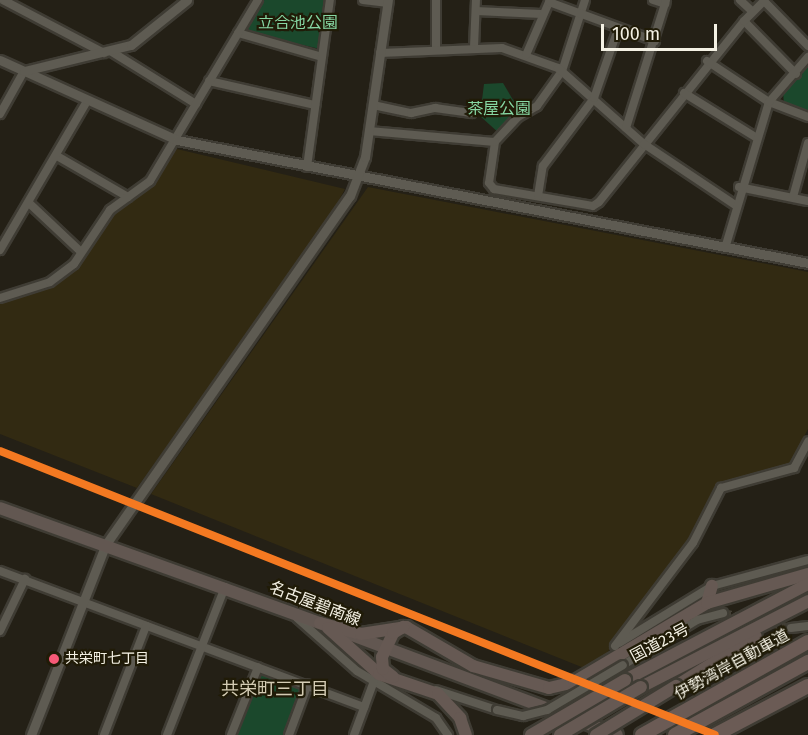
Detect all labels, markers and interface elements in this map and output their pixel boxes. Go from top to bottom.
scale bar [604,12,720,50]
park label: 立合池公園 [258,13,338,33]
text: 100 m [612,23,660,45]
park label: 茶屋公園 [467,99,531,119]
street label: 名古屋碧南線 [267,578,363,630]
street label: 国道23号 [627,620,693,666]
street label: 伊勢湾岸自動車道 [671,626,793,704]
place label: 共栄町七丁目 [65,651,149,667]
marker: 共栄町七丁目 [48,653,60,665]
district label: 共栄町三丁目 [221,678,329,700]

